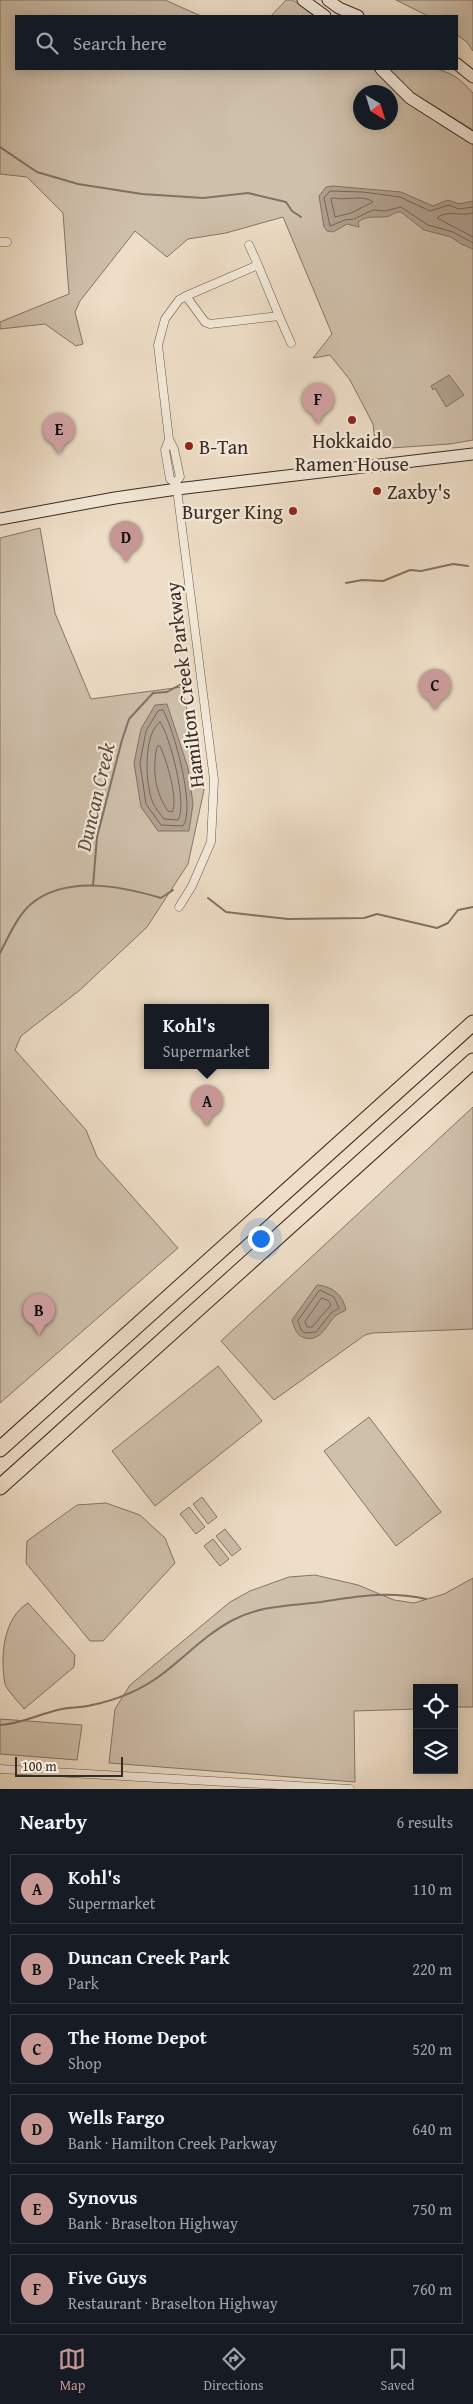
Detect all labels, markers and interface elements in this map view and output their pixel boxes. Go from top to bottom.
search box [15,15,458,70]
icon: search [33,29,61,57]
text: Search here [73,29,167,57]
north arrow [353,85,398,130]
pin: F [302,383,334,424]
pin: E [43,413,75,454]
marker: Hokkaido Ramen House [346,414,358,426]
place label: Hokkaido Ramen House [295,426,409,478]
place label: B-Tan [199,432,248,461]
marker: B-Tan [183,440,195,452]
place label: Zaxby's [387,477,451,506]
marker: Zaxby's [371,485,383,497]
place label: Burger King [182,497,283,526]
marker: Burger King [287,505,299,517]
pin: D [110,521,142,562]
street label: Hamilton Creek Parkway [157,580,211,790]
pin: C [419,669,451,710]
water label: Duncan Creek [67,739,123,855]
popup [144,1004,269,1069]
text: Kohl's [163,1011,216,1039]
text: Supermarket [163,1039,250,1063]
pin: A [191,1085,223,1126]
your location [248,1226,274,1252]
pin: B [23,1294,55,1335]
map controls [413,1684,458,1774]
button: locate [413,1684,458,1729]
button: layers [413,1729,458,1774]
scale bar [15,1754,122,1777]
text: 100 m [22,1756,57,1776]
text: Nearby [20,1806,87,1837]
text: 6 results [396,1810,453,1834]
text: Kohl's [68,1863,121,1891]
text: A [32,1877,42,1901]
text: 110 m [412,1877,452,1901]
text: Supermarket [68,1891,155,1915]
text: Duncan Creek Park [68,1943,230,1971]
text: B [32,1957,42,1981]
text: 220 m [412,1957,452,1981]
text: Park [68,1971,99,1995]
text: The Home Depot [68,2023,207,2051]
text: C [32,2037,42,2061]
text: 520 m [412,2037,452,2061]
text: Shop [68,2051,102,2075]
text: Wells Fargo [68,2103,165,2131]
text: D [32,2117,42,2141]
text: 640 m [412,2117,452,2141]
text: Bank · Hamilton Creek Parkway [68,2131,277,2155]
text: Synovus [68,2183,137,2211]
text: E [33,2197,41,2221]
text: 750 m [412,2197,452,2221]
text: Bank · Braselton Highway [68,2211,238,2235]
text: Five Guys [68,2263,147,2291]
text: F [33,2277,41,2301]
text: 760 m [412,2277,452,2301]
text: Restaurant · Braselton Highway [68,2291,278,2315]
tab: Map [58,2345,86,2395]
tab: Directions [203,2345,264,2395]
tab: Saved [381,2345,415,2395]

